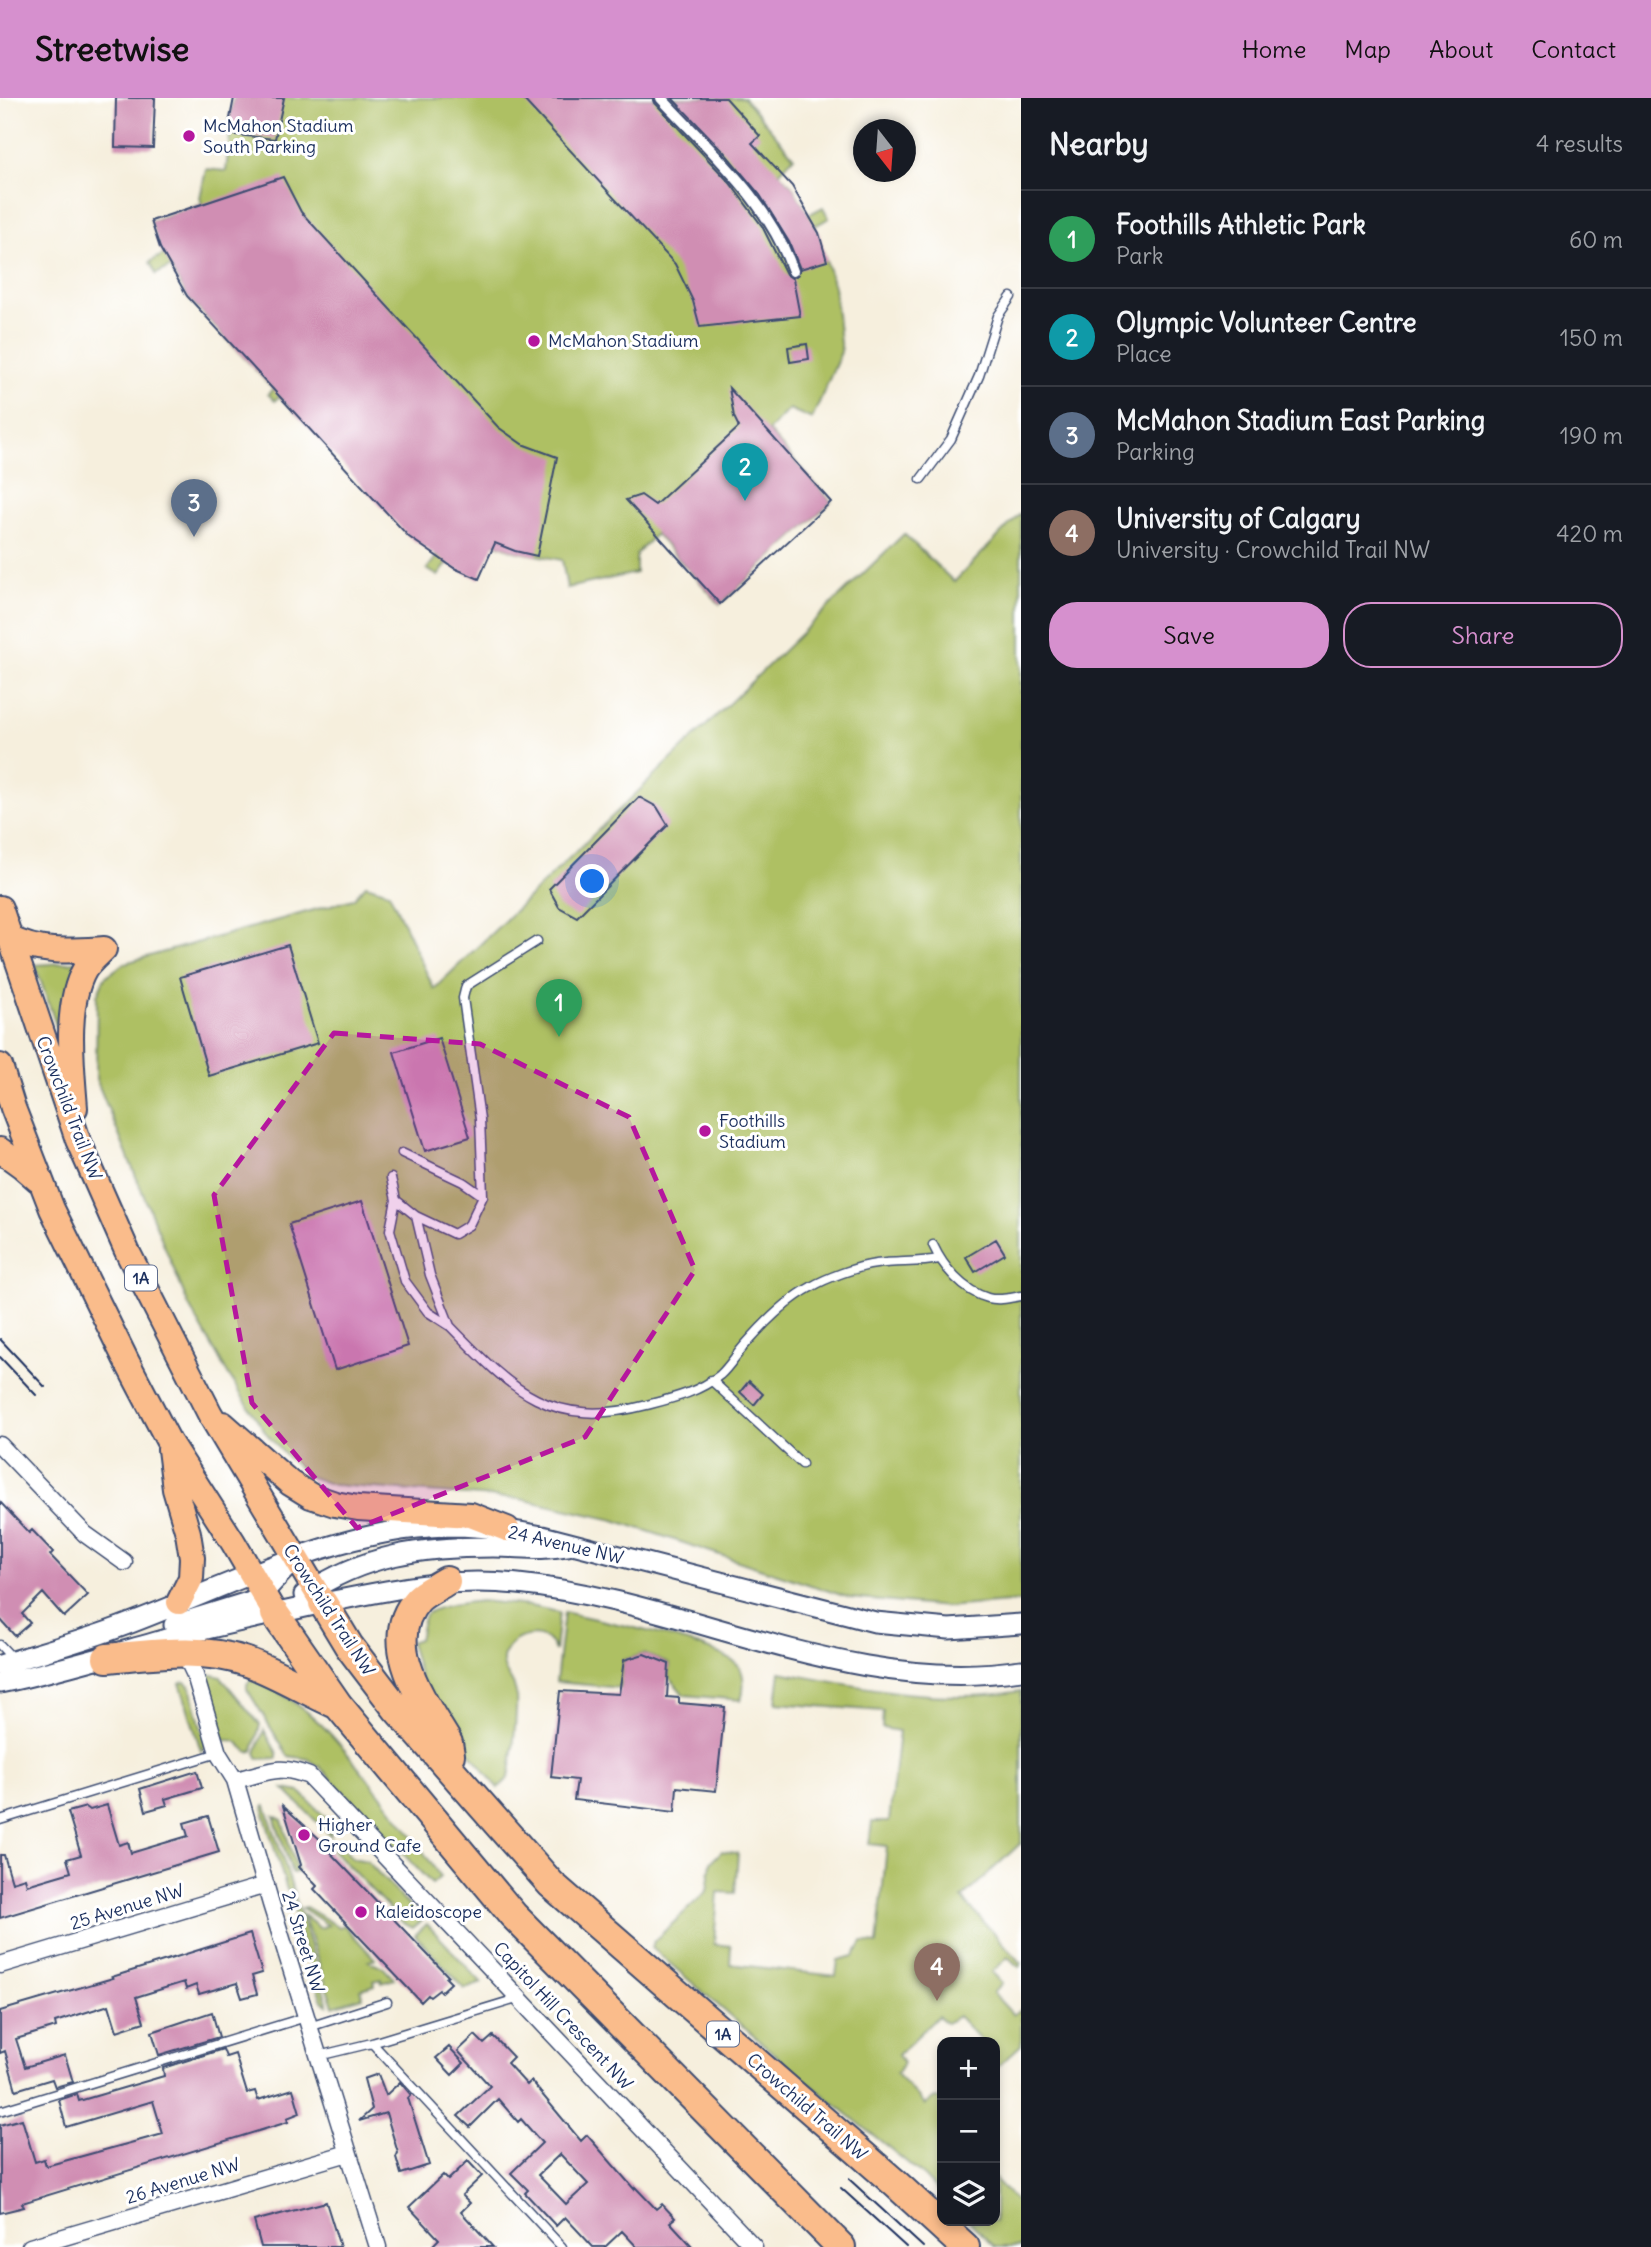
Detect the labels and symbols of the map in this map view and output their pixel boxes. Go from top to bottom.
place label: McMahon Stadium South Parking [203,114,354,158]
north arrow [853,119,916,182]
marker: McMahon Stadium South Parking [181,128,197,144]
place label: McMahon Stadium [548,329,699,352]
marker: McMahon Stadium [526,333,542,349]
pin: 2 [722,443,768,501]
pin: 3 [171,479,217,537]
your location [575,864,609,898]
pin: 1 [536,979,582,1037]
street label: Crowchild Trail NW [31,1033,108,1183]
place label: Foothills Stadium [719,1109,786,1153]
marker: Foothills Stadium [697,1123,713,1139]
road number: 1A [125,1266,157,1290]
street label: 24 Avenue NW [506,1520,626,1569]
street label: Crowchild Trail NW [278,1540,381,1680]
place label: Higher Ground Cafe [318,1813,421,1857]
marker: Higher Ground Cafe [296,1827,312,1843]
street label: 25 Avenue NW [67,1878,187,1935]
street label: 24 Street NW [277,1888,330,1996]
place label: Kaleidoscope [375,1900,482,1923]
marker: Kaleidoscope [353,1904,369,1920]
street label: Capitol Hill Crescent NW [489,1937,638,2095]
pin: 4 [914,1943,960,2001]
road number: 1A [707,2022,739,2046]
street label: Crowchild Trail NW [742,2048,872,2165]
street label: 26 Avenue NW [123,2152,243,2209]

